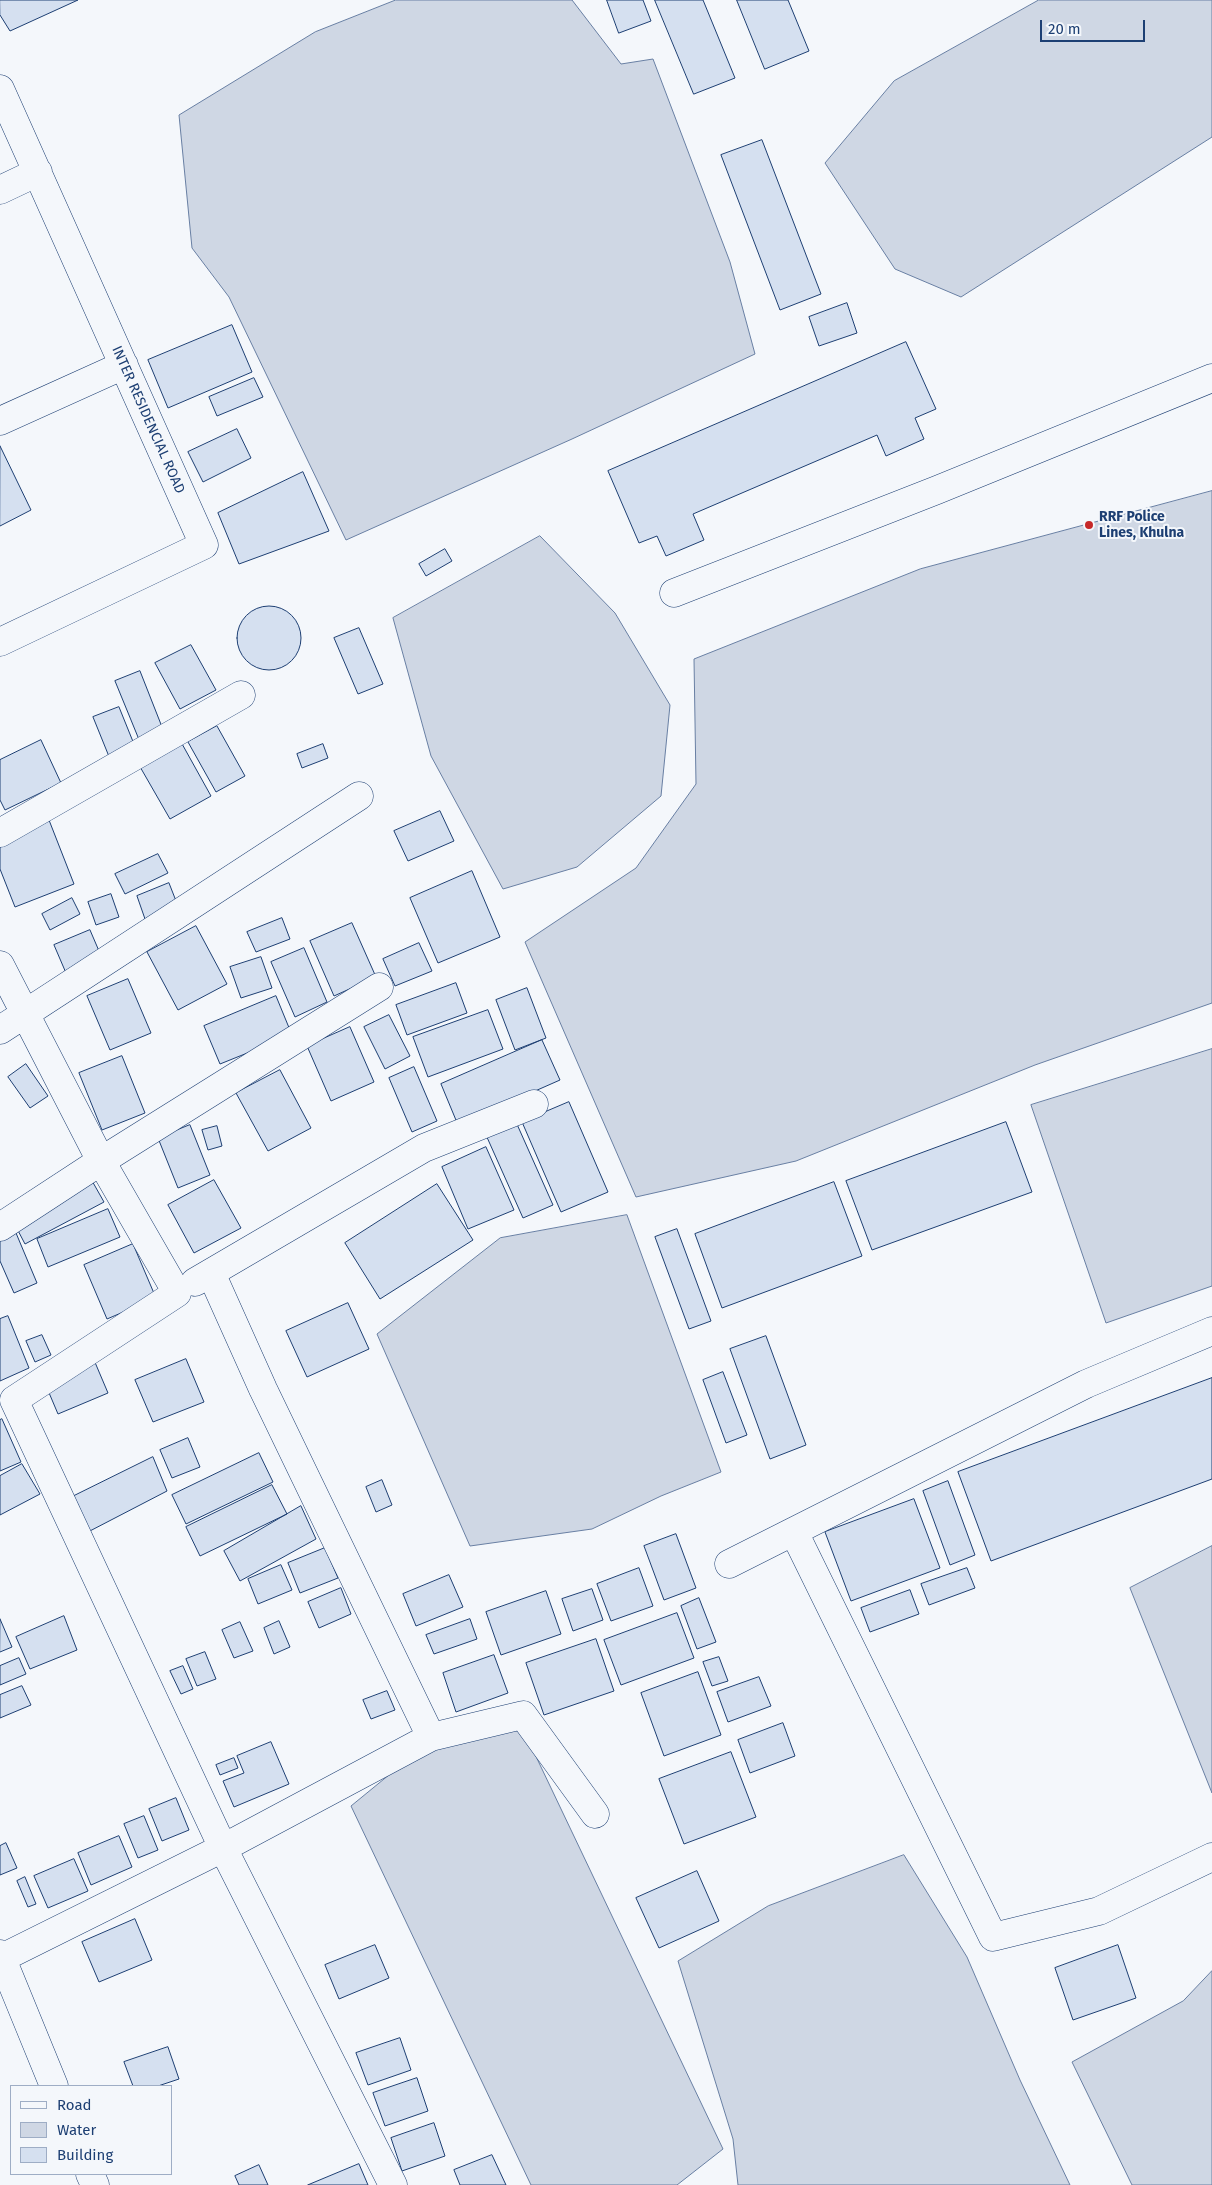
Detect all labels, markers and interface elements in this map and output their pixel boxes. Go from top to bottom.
scale bar [1042,10,1147,42]
text: 20 m [1048,20,1081,38]
street label: INTER RESIDENCIAL ROAD [108,344,188,496]
place label: RRF Police Lines, Khulna [1099,509,1184,542]
marker: RRF Police Lines, Khulna [1083,519,1095,531]
legend [10,2085,172,2175]
text: Road [57,2096,92,2114]
text: Water [57,2121,96,2139]
text: Building [57,2146,113,2164]

